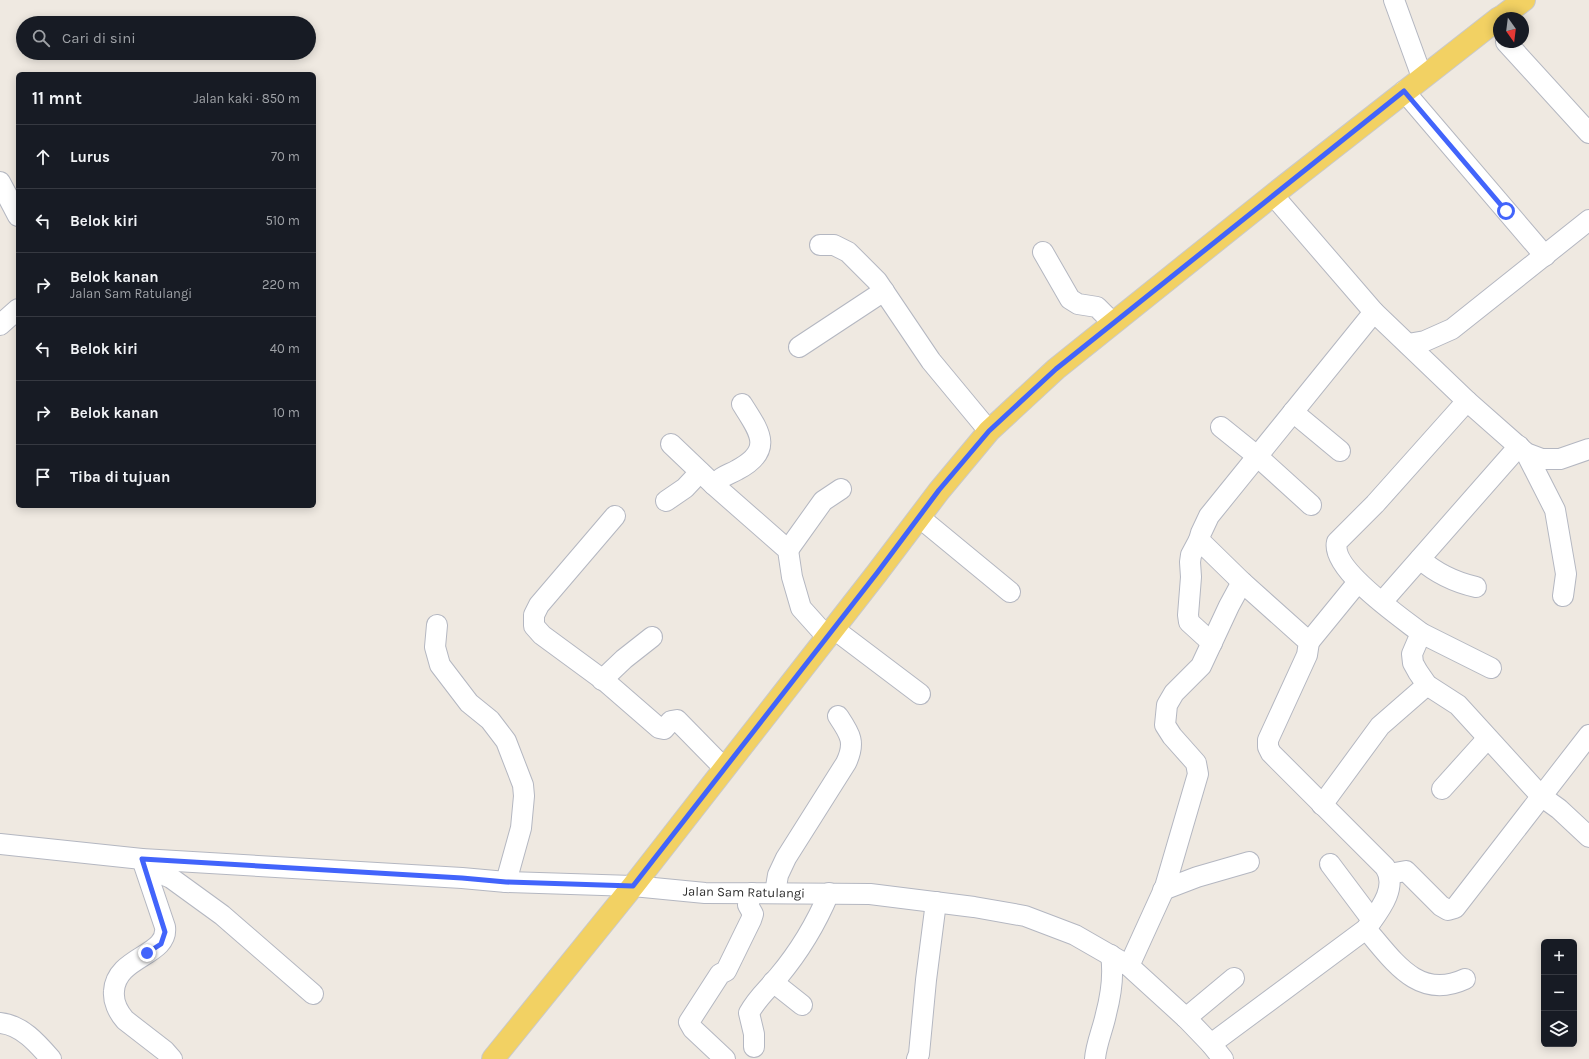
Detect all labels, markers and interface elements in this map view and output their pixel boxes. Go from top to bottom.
north arrow [1493,12,1529,48]
search box [16,16,316,60]
icon: search [30,27,52,49]
text: Cari di sini [62,29,136,47]
text: 11 mnt [32,88,82,108]
text: Jalan kaki · 850 m [193,91,300,106]
icon: ahead [32,146,54,168]
text: Lurus [70,148,110,166]
text: 70 m [271,149,300,164]
route start [1497,202,1515,220]
icon: left [32,210,54,232]
text: Belok kiri [70,212,138,230]
text: 510 m [265,213,300,228]
text: Belok kanan [70,268,159,286]
icon: right [32,274,54,296]
text: 220 m [262,277,300,292]
text: Jalan Sam Ratulangi [70,286,192,301]
icon: left [32,338,54,360]
text: Belok kiri [70,340,138,358]
text: 40 m [270,341,300,356]
icon: right [32,402,54,424]
text: Belok kanan [70,404,159,422]
text: 10 m [273,405,300,420]
icon: arrive [32,466,54,488]
text: Tiba di tujuan [70,468,170,486]
street label: Jalan Sam Ratulangi [683,883,805,901]
map controls [1541,939,1577,1047]
button: + [1541,939,1577,975]
route end [138,944,156,962]
button: − [1541,975,1577,1011]
button: layers [1541,1011,1577,1047]

